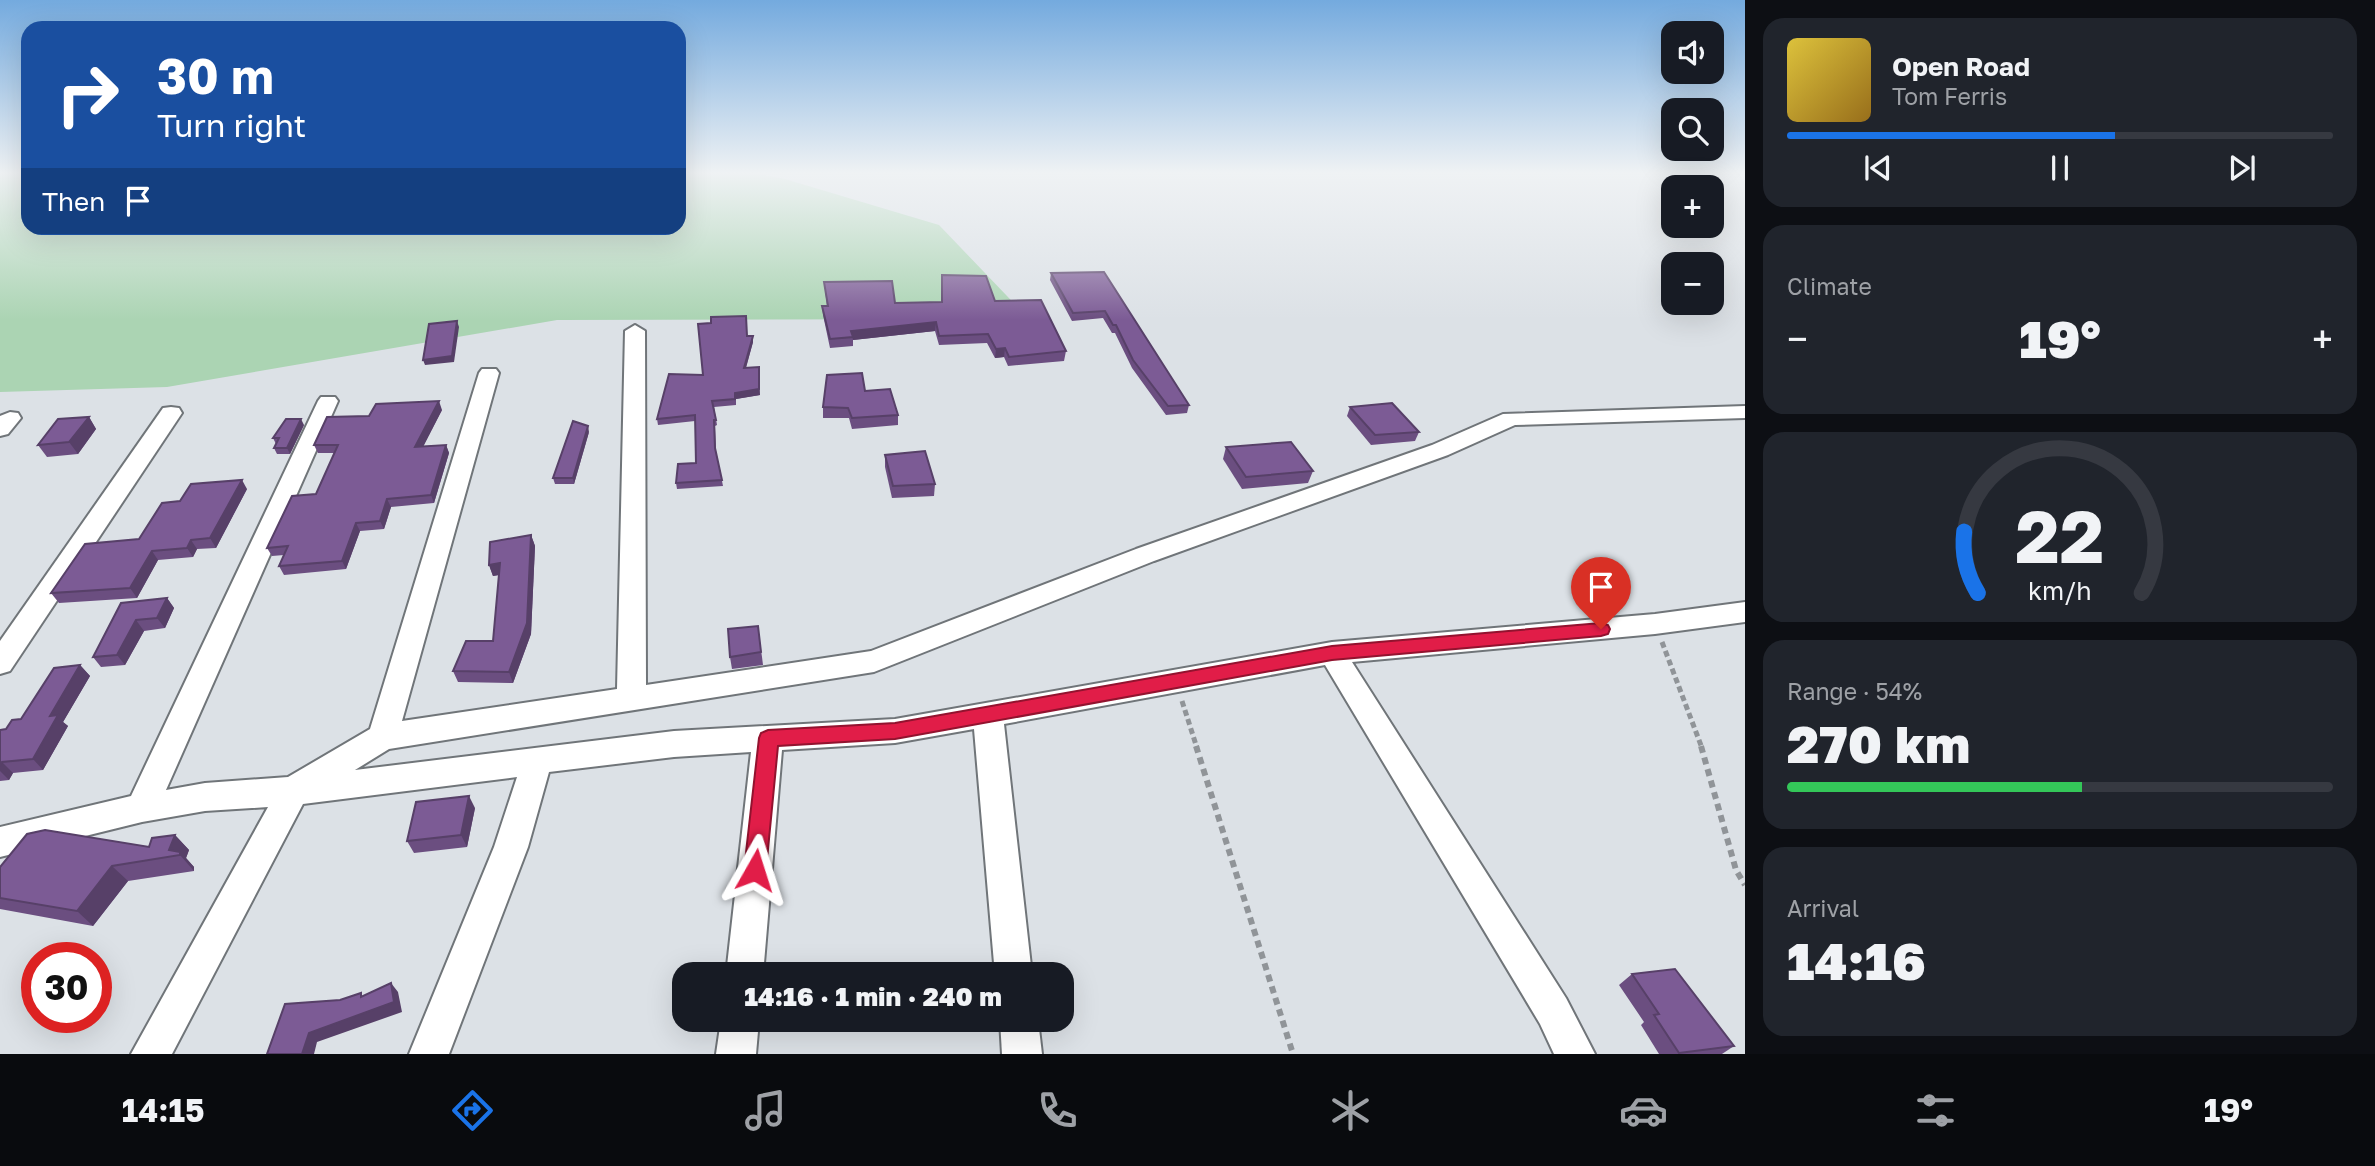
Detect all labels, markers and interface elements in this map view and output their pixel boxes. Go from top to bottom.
map controls [1661,21,1724,315]
button: sound [1661,21,1724,84]
text: 30 m [157,46,274,105]
icon: right [42,49,133,140]
text: Open Road [1892,51,2030,82]
text: Tom Ferris [1892,82,2007,110]
button: search [1661,98,1724,161]
text: Turn right [157,106,306,144]
icon: previous [1859,149,1897,187]
icon: pause [2041,149,2079,187]
icon: next [2223,149,2261,187]
button: + [1661,175,1724,238]
icon: arrive [119,182,157,220]
text: Then [42,186,105,217]
button: − [1661,252,1724,315]
text: Climate [1787,272,1872,300]
text: 19° [2019,307,2101,369]
text: − [1787,316,1808,361]
text: + [2312,316,2333,361]
text: 22 [2016,492,2104,579]
pin [1571,557,1631,629]
icon: arrive [1582,568,1620,606]
text: km/h [2028,575,2092,606]
text: Range · 54% [1787,677,1922,705]
text: 270 km [1787,712,1970,774]
position arrow [718,833,792,907]
text: Arrival [1787,894,1859,922]
text: 14:16 [1787,929,1926,991]
speed limit sign: 30 [21,942,112,1033]
text: 14:16 · 1 min · 240 m [744,981,1002,1012]
icon: directions [448,1086,497,1135]
icon: music [741,1086,790,1135]
icon: phone [1033,1086,1082,1135]
icon: climate [1326,1086,1375,1135]
icon: car [1619,1086,1668,1135]
icon: filters [1911,1086,1960,1135]
text: 14:15 [122,1091,205,1129]
text: 19° [2204,1091,2253,1129]

